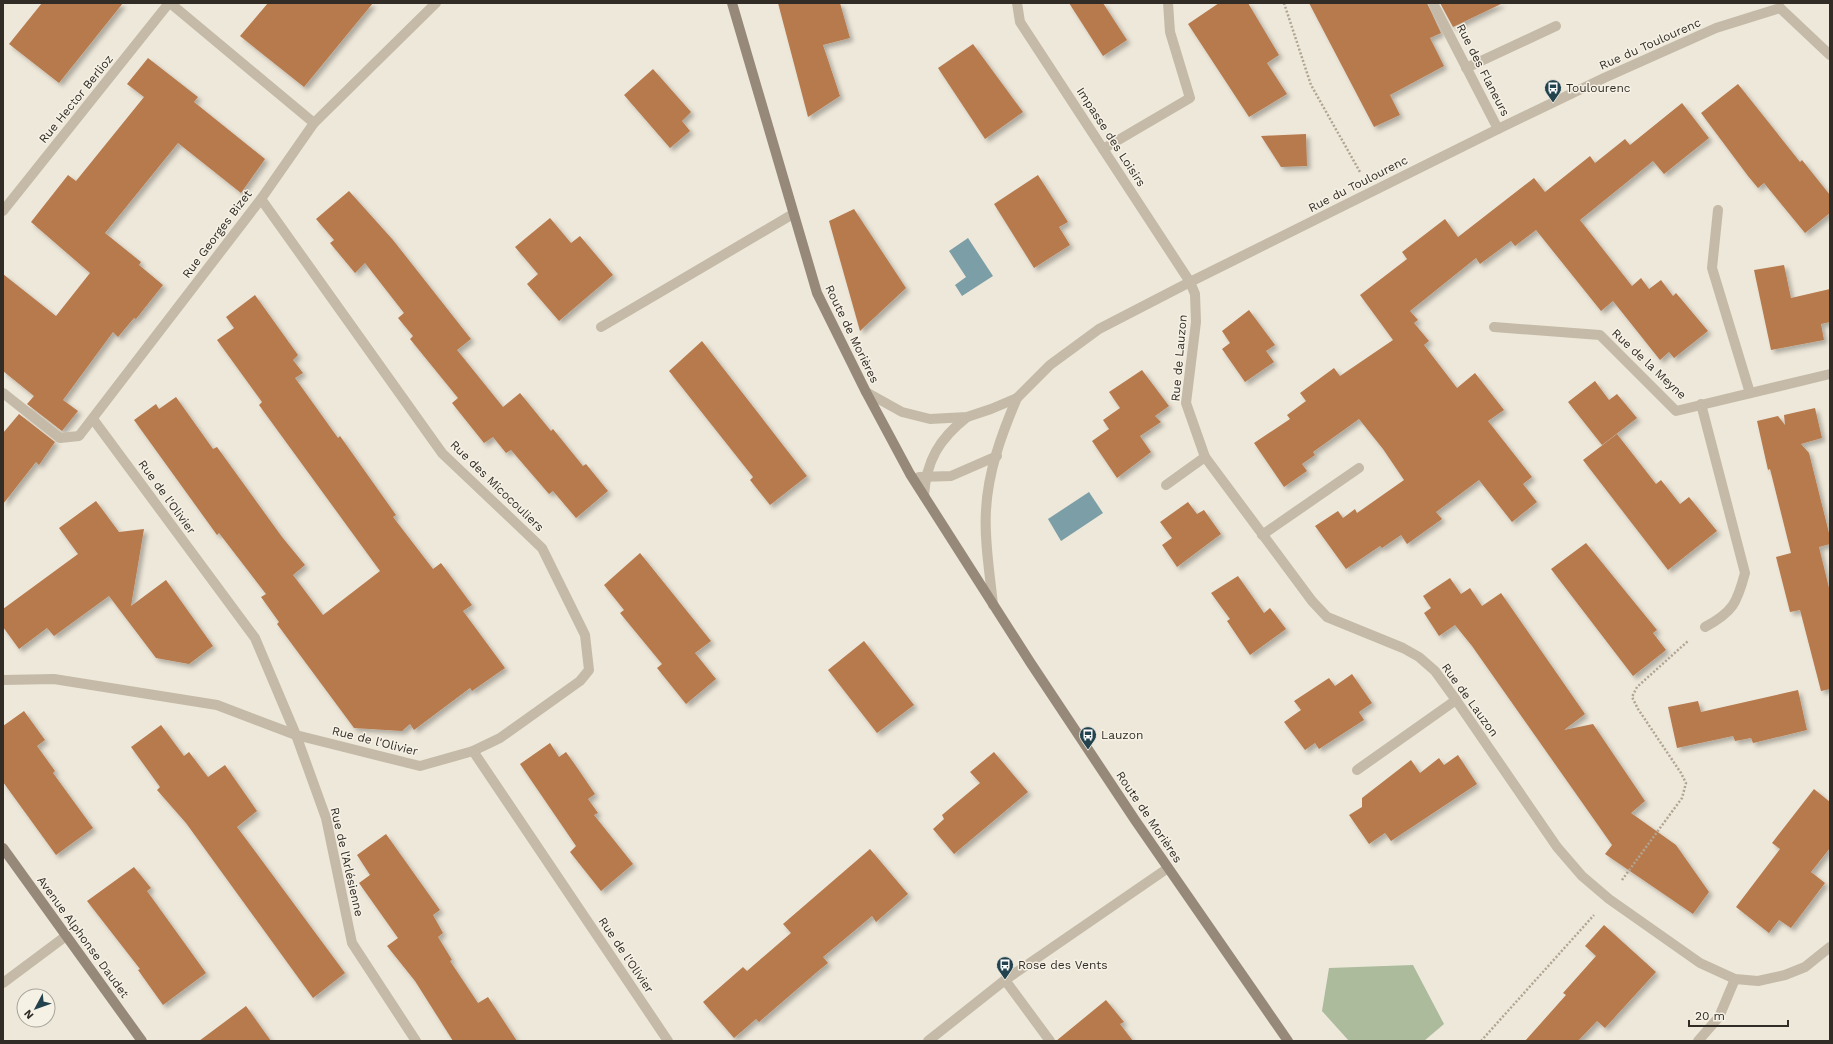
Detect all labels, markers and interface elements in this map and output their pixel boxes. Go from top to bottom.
street label: Rue du Toulourenc [1597,15,1703,73]
street label: Rue des Flaneurs [1454,22,1512,118]
street label: Rue Hector Berlioz [36,52,116,146]
bus stop icon: Toulourenc [1543,78,1563,103]
place label: Toulourenc [1566,81,1631,95]
street label: Impasse des Loisirs [1074,85,1148,189]
street label: Rue du Toulourenc [1306,153,1410,215]
street label: Rue Georges Bizet [179,187,255,281]
street label: Route de Morières [822,283,882,385]
street label: Rue de Lauzon [1168,314,1190,402]
street label: Rue de la Meyne [1609,326,1689,402]
street label: Rue des Micocouliers [447,438,547,534]
street label: Rue de l'Olivier [135,457,199,537]
street label: Rue de Lauzon [1439,661,1501,739]
street label: Rue de l'Olivier [331,724,420,758]
bus stop icon: Lauzon [1078,725,1098,750]
place label: Lauzon [1101,728,1143,742]
street label: Route de Morières [1113,769,1185,865]
street label: Rue de l'Arlésienne [328,806,366,918]
street label: Avenue Alphonse Daudet [34,874,132,1000]
street label: Rue de l'Olivier [596,915,656,996]
bus stop icon: Rose des Vents [995,955,1015,980]
place label: Rose des Vents [1018,958,1108,972]
north arrow [16,988,56,1028]
scale bar [1689,1002,1788,1028]
text: N [21,1007,36,1022]
text: 20 m [1695,1009,1725,1023]

